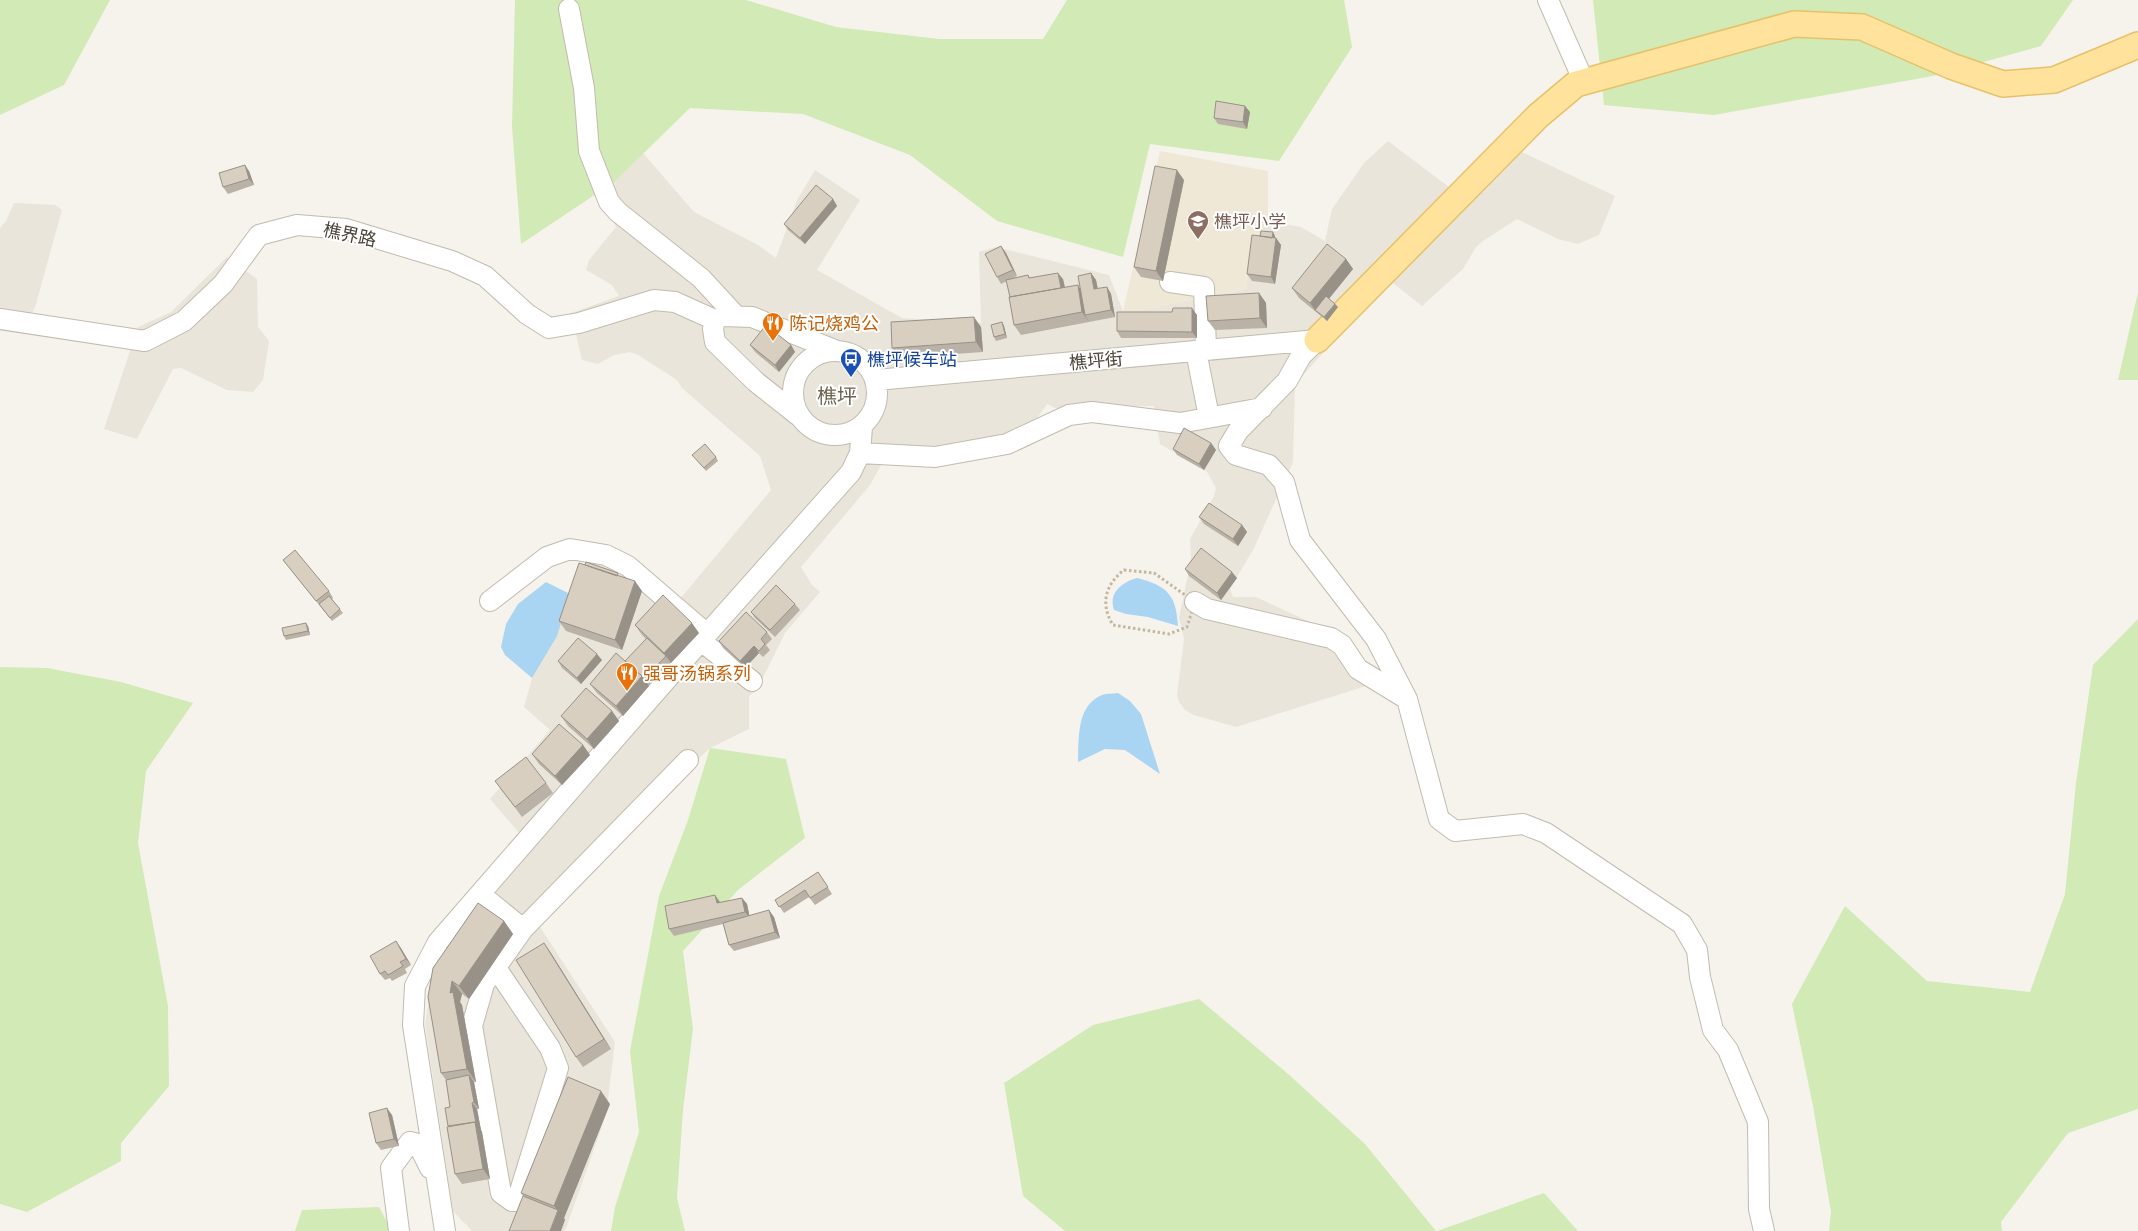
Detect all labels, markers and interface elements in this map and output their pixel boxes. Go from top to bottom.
school or university icon: 樵坪小学 [1186,209,1210,240]
place label: 樵坪小学 [1214,210,1286,232]
street label: 樵界路 [321,218,379,250]
restaurant icon: 陈记烧鸡公 [761,311,785,342]
place label: 陈记烧鸡公 [789,312,879,334]
bus stop icon: 樵坪候车站 [839,347,863,378]
street label: 樵坪街 [1068,347,1124,373]
place label: 樵坪候车站 [867,348,957,370]
district label: 樵坪 [817,383,857,407]
restaurant icon: 强哥汤锅系列 [615,661,639,692]
place label: 强哥汤锅系列 [643,662,751,684]

